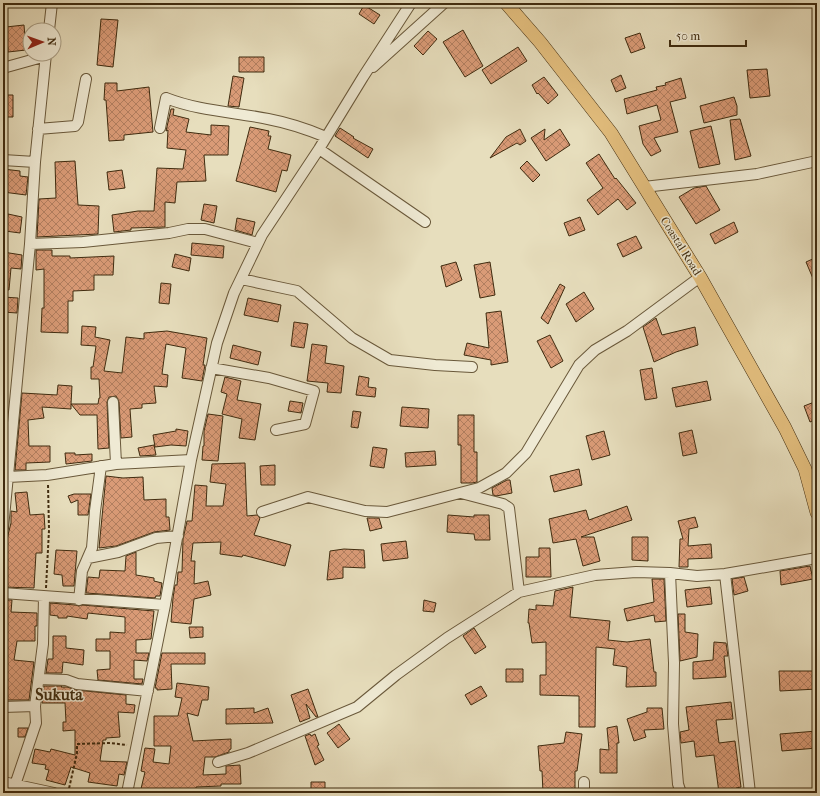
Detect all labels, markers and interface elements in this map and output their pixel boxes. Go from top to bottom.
north arrow [22,22,62,62]
scale bar [670,22,746,48]
text: 50 m [676,29,700,43]
text: N [45,37,58,47]
street label: Coastal Road [657,214,705,278]
district label: Sukuta [35,685,83,704]

